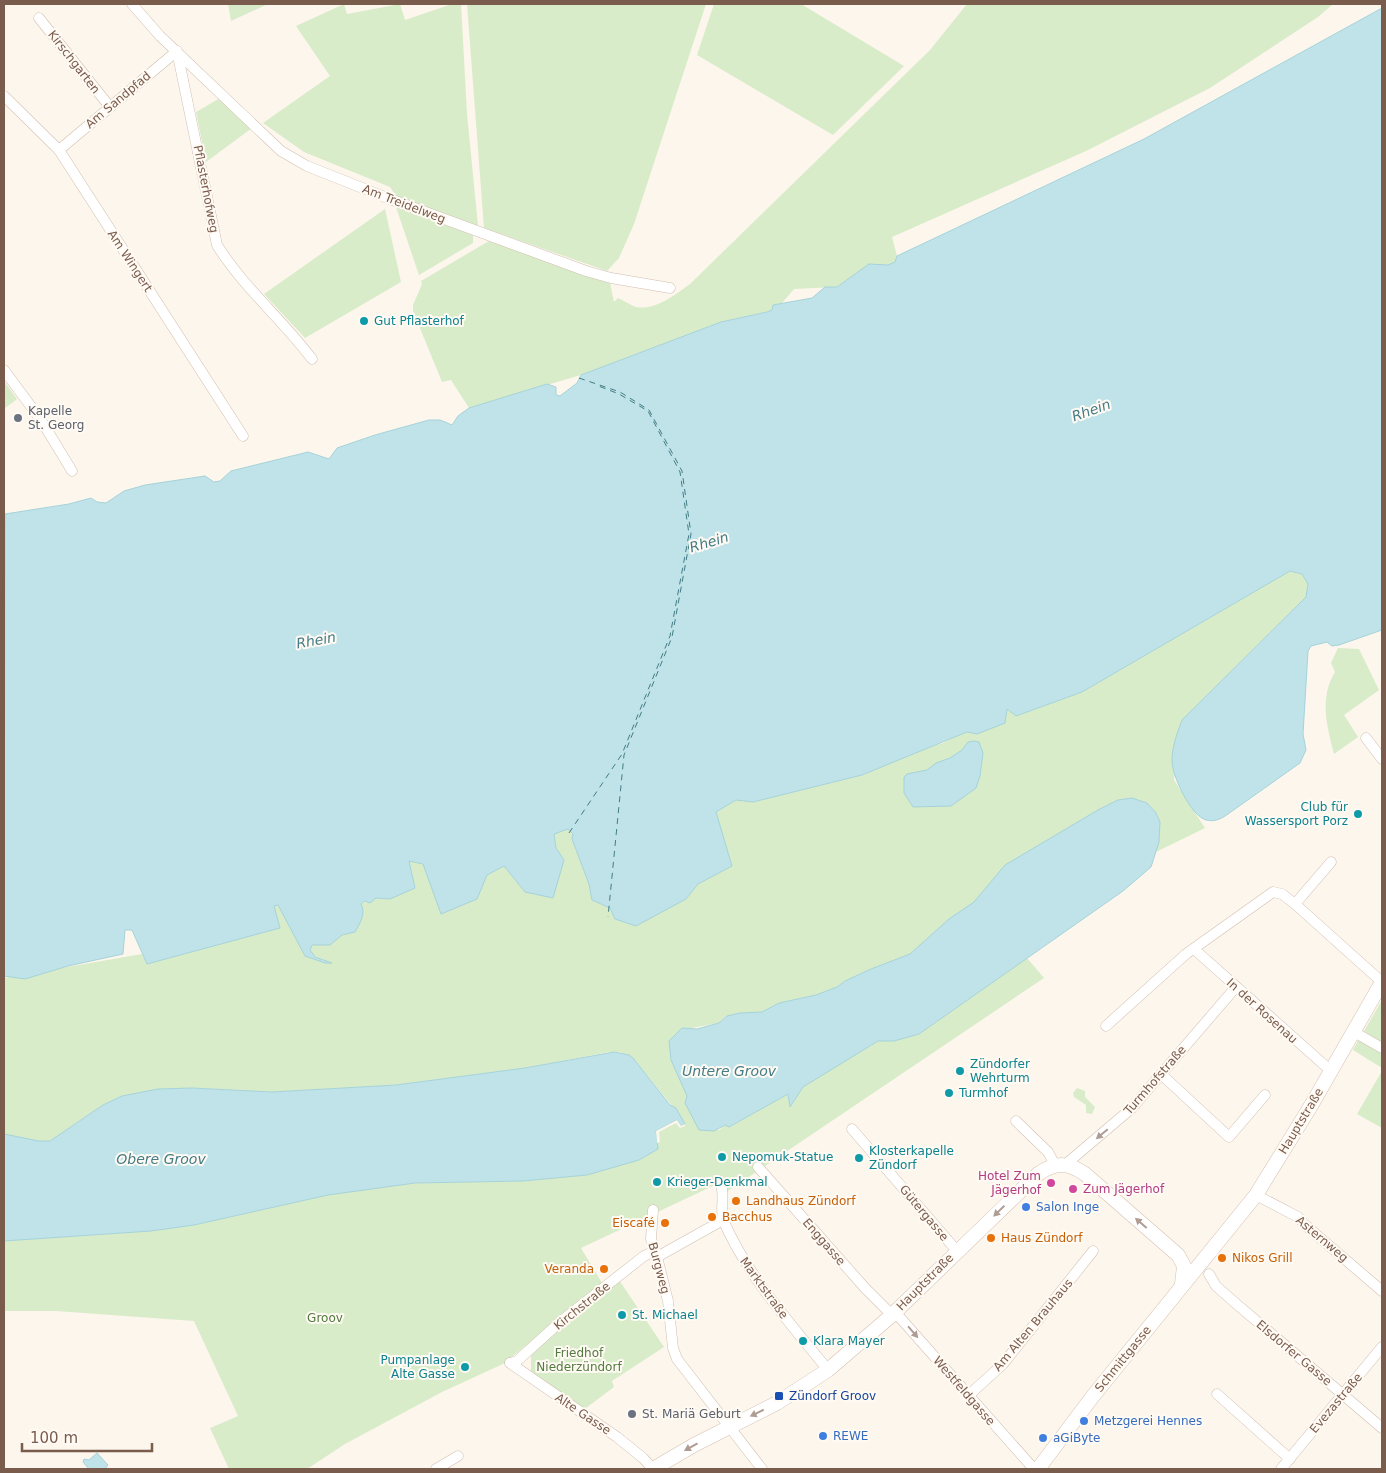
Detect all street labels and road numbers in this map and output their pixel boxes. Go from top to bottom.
street label: Kirschgarten [45,28,103,96]
street label: Am Sandpfad [83,69,153,131]
street label: Pflasterhofweg [191,144,221,234]
street label: Am Treidelweg [360,182,448,226]
street label: Am Wingert [105,227,155,295]
street label: In der Rosenau [1224,976,1300,1046]
street label: Turmhofstraße [1121,1043,1189,1118]
street label: Hauptstraße [1276,1085,1326,1157]
street label: Gütergasse [897,1182,951,1244]
street label: Asternweg [1293,1213,1351,1265]
street label: Enggasse [800,1216,848,1268]
street label: Burgweg [645,1241,673,1295]
street label: Hauptstraße [894,1251,956,1313]
street label: Marktstraße [737,1255,791,1321]
street label: Am Alten Brauhaus [990,1276,1076,1374]
street label: Kirchstraße [551,1279,613,1333]
street label: Elsdorfer Gasse [1254,1317,1334,1389]
street label: Schmittgasse [1092,1323,1154,1395]
street label: Westfeldgasse [930,1354,998,1428]
street label: Evezastraße [1307,1370,1365,1436]
street label: Alte Gasse [553,1390,613,1438]

